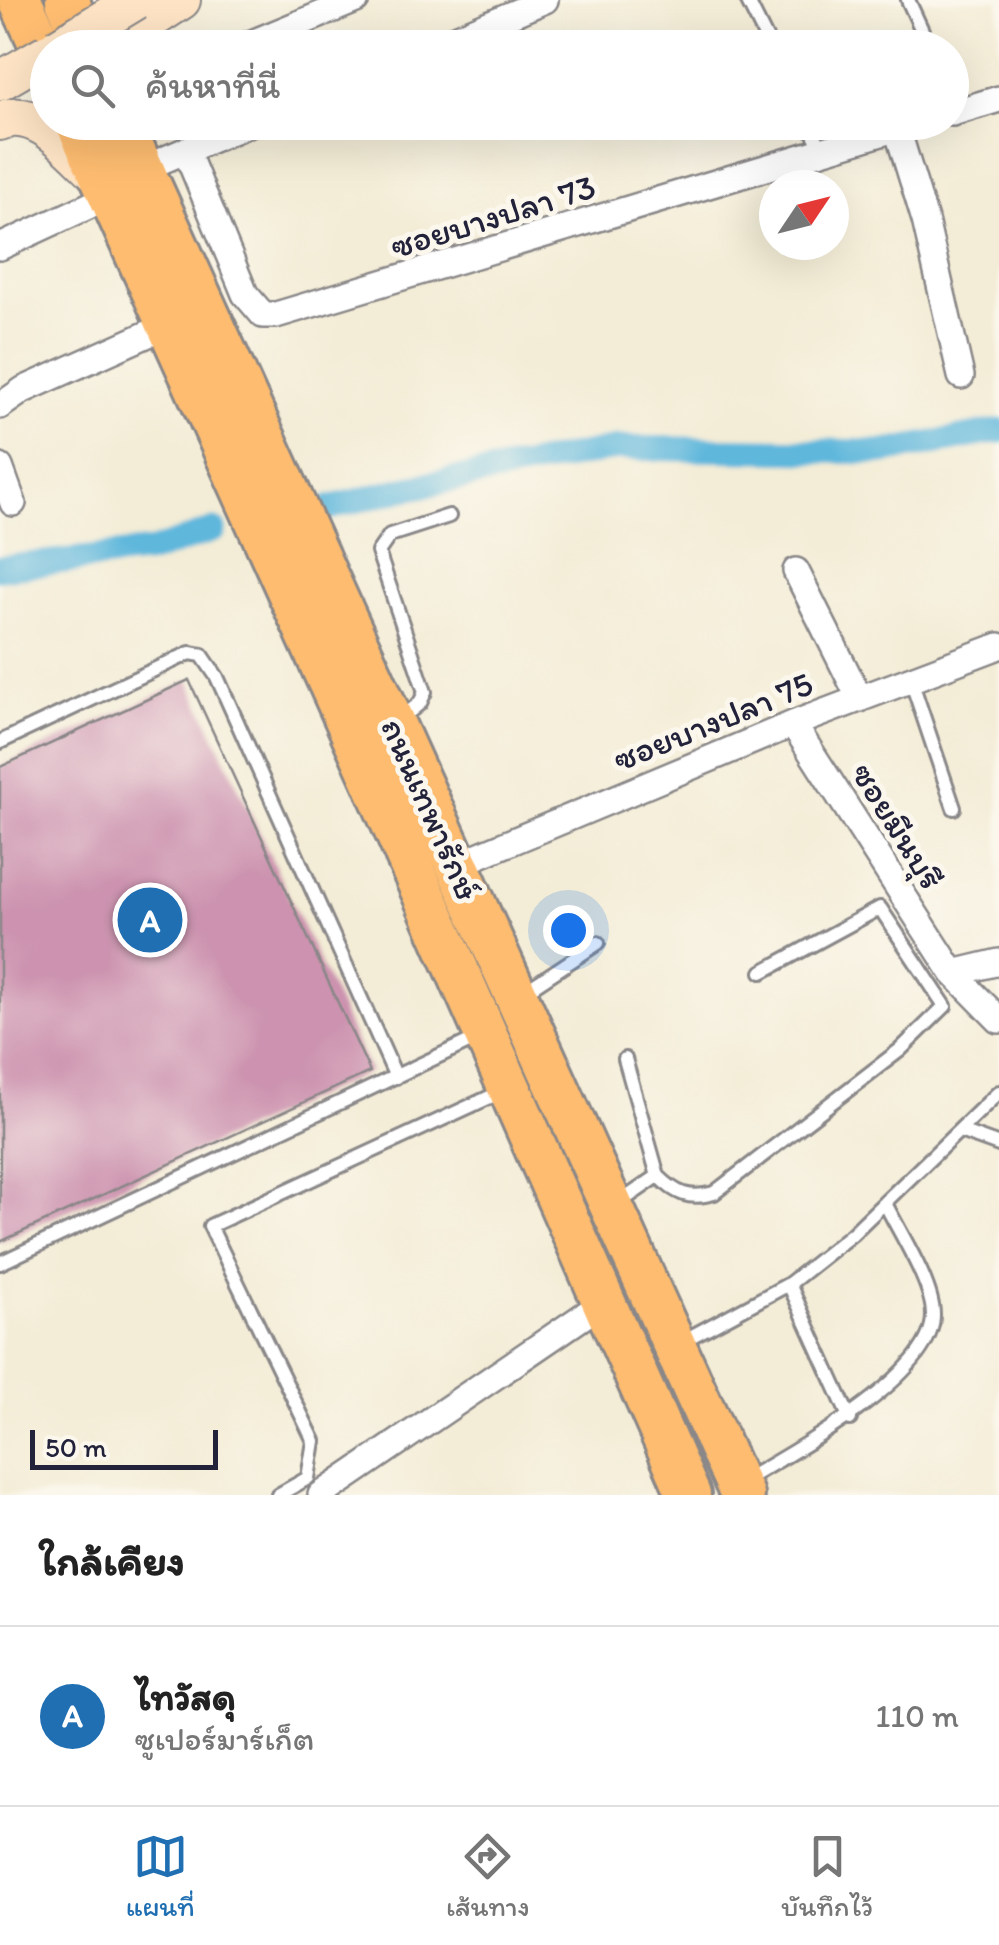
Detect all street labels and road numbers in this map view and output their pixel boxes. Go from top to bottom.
street label: ซอยบางปลา 73 [386,165,600,267]
street label: ซอยบางปลา 75 [607,662,819,780]
street label: ถนนเทพารักษ์ [372,712,490,907]
street label: ซอยมีนบุรี [841,755,953,898]

